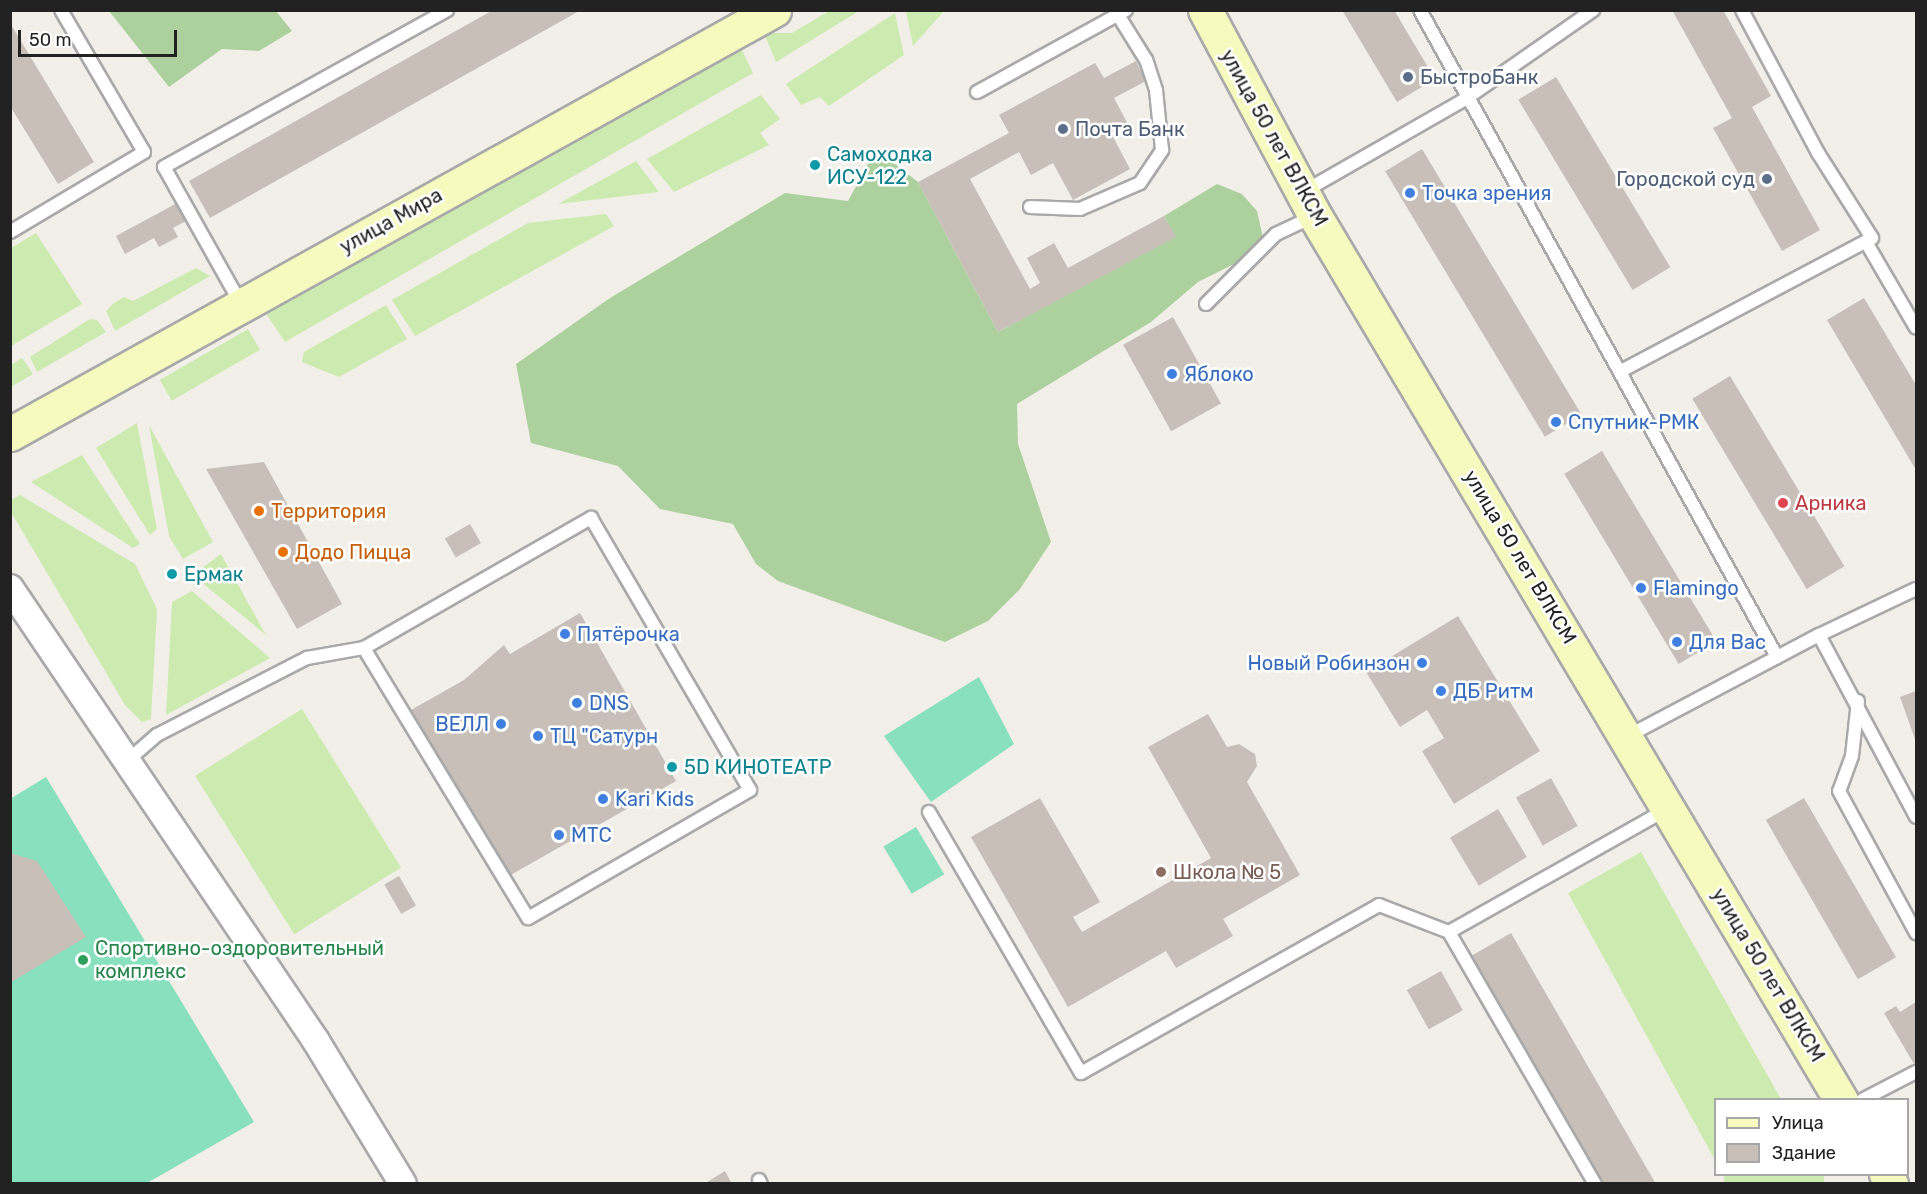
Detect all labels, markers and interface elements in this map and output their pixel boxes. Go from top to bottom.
scale bar [21,18,180,56]
text: 50 m [29,29,72,51]
street label: улица 50 лет ВЛКСМ [1215,45,1333,231]
place label: БыстроБанк [1420,65,1538,89]
marker: БыстроБанк [1401,70,1415,84]
place label: Почта Банк [1075,117,1185,141]
marker: Почта Банк [1056,122,1070,136]
place label: Самоходка ИСУ-122 [827,142,932,189]
marker: Самоходка ИСУ-122 [808,158,822,172]
place label: Городской суд [1616,167,1755,191]
marker: Городской суд [1760,172,1774,186]
place label: Точка зрения [1422,181,1551,205]
street label: улица Мира [336,183,446,259]
marker: Точка зрения [1403,186,1417,200]
place label: Яблоко [1184,362,1254,386]
marker: Яблоко [1165,367,1179,381]
place label: Спутник-РМК [1568,410,1700,434]
marker: Спутник-РМК [1549,415,1563,429]
street label: улица 50 лет ВЛКСМ [1459,466,1581,648]
place label: Арника [1795,491,1866,515]
marker: Арника [1776,496,1790,510]
place label: Территория [271,499,387,523]
marker: Территория [252,504,266,518]
place label: Додо Пицца [295,540,411,564]
marker: Додо Пицца [276,545,290,559]
place label: Ермак [184,562,243,586]
marker: Ермак [165,567,179,581]
place label: Flamingo [1653,576,1739,600]
marker: Flamingo [1634,581,1648,595]
place label: Пятёрочка [577,622,680,646]
marker: Пятёрочка [558,627,572,641]
place label: Для Вас [1689,630,1766,654]
marker: Для Вас [1670,635,1684,649]
place label: Новый Робинзон [1248,651,1410,675]
marker: Новый Робинзон [1415,656,1429,670]
place label: ДБ Ритм [1453,679,1534,703]
marker: ДБ Ритм [1434,684,1448,698]
place label: DNS [589,691,629,715]
marker: DNS [570,696,584,710]
place label: ВЕЛЛ [435,712,489,736]
marker: ВЕЛЛ [494,717,508,731]
place label: ТЦ "Сатурн [550,724,658,748]
marker: ТЦ "Сатурн [531,729,545,743]
place label: 5D КИНОТЕАТР [684,755,832,779]
marker: 5D КИНОТЕАТР [665,760,679,774]
place label: Kari Kids [615,787,694,811]
marker: Kari Kids [596,792,610,806]
place label: МТС [571,823,612,847]
marker: МТС [552,828,566,842]
place label: Школа № 5 [1173,860,1281,884]
marker: Школа № 5 [1154,865,1168,879]
street label: улица 50 лет ВЛКСМ [1707,884,1829,1066]
place label: Спортивно-оздоровительный комплекс [95,936,384,983]
marker: Спортивно-оздоровительный комплекс [76,953,90,967]
legend [1714,1098,1909,1176]
text: Улица [1772,1112,1824,1134]
text: Здание [1772,1142,1836,1164]

